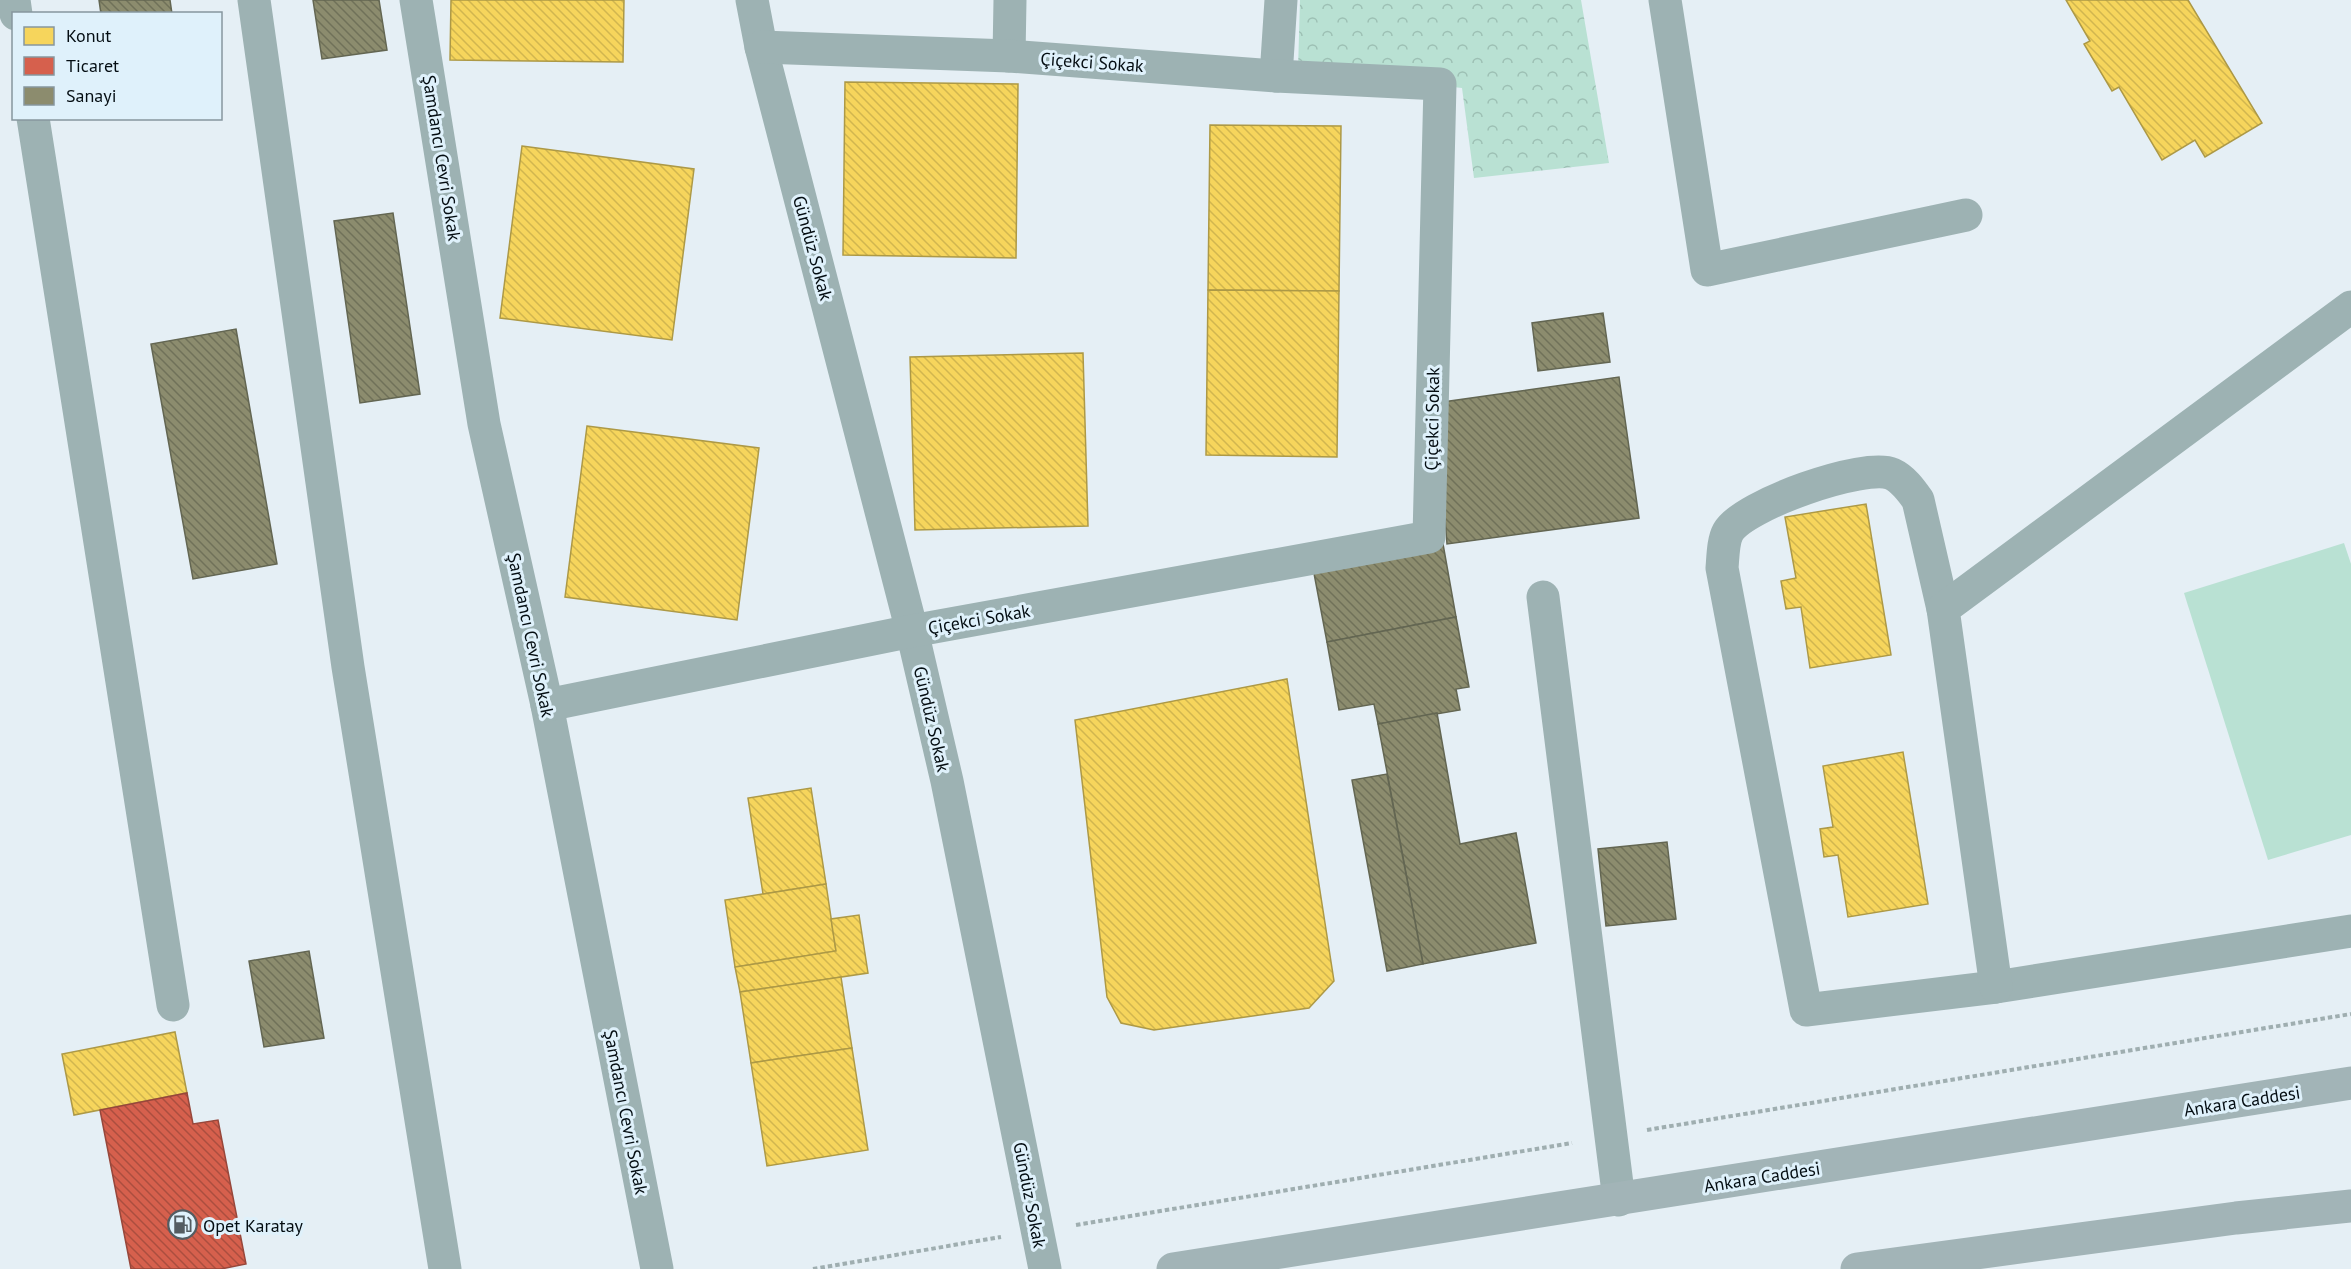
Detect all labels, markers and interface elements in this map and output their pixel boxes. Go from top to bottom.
legend [12,12,222,120]
text: Konut [66,24,111,47]
street label: Çiçekci Sokak [1040,47,1145,77]
text: Ticaret [66,54,119,77]
street label: Şamdancı Cevri Sokak [418,73,467,243]
text: Sanayi [66,84,116,107]
street label: Gündüz Sokak [788,193,838,303]
street label: Çiçekci Sokak [1420,367,1444,471]
street label: Şamdancı Cevri Sokak [502,551,560,720]
street label: Çiçekci Sokak [926,599,1032,639]
street label: Gündüz Sokak [909,664,955,774]
street label: Şamdancı Cevri Sokak [599,1028,653,1197]
street label: Ankara Caddesi [2182,1080,2302,1122]
street label: Gündüz Sokak [1008,1140,1052,1250]
street label: Ankara Caddesi [1702,1156,1822,1198]
fuel station icon: Opet Karatay [166,1209,198,1241]
place label: Opet Karatay [203,1214,304,1237]

